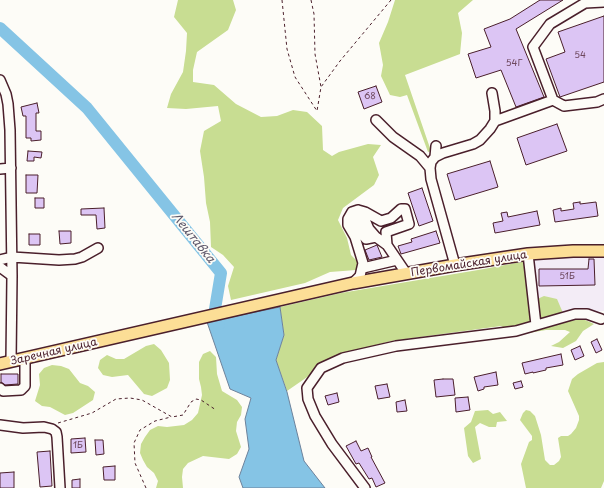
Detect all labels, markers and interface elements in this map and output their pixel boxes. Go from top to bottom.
house number: 54 [574,51,586,61]
house number: 54Г [506,59,522,69]
house number: 68 [364,92,376,102]
water label: Лештавка [168,210,218,266]
street label: Первомайская улица [410,248,528,280]
house number: 51Б [559,272,575,282]
street label: Заречная улица [9,336,99,368]
house number: 1Б [73,441,83,451]

